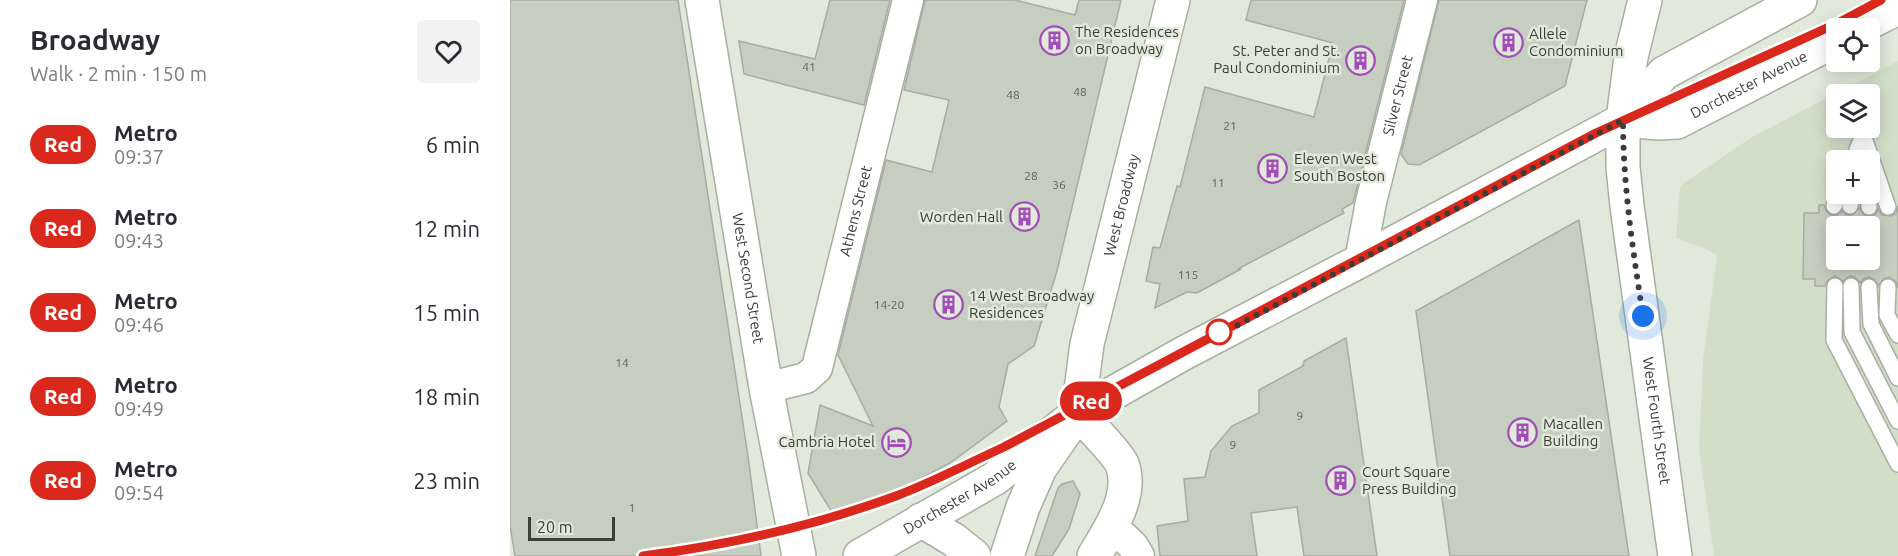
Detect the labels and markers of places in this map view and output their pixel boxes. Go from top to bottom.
place label: The Residences on Broadway [1075,23,1179,57]
building icon: The Residences on Broadway [1038,25,1070,57]
place label: Allele Condominium [1529,25,1623,59]
building icon: Allele Condominium [1492,27,1524,59]
place label: St. Peter and St. Paul Condominium [1213,42,1340,76]
building icon: St. Peter and St. Paul Condominium [1345,44,1377,76]
place label: Eleven West South Boston [1294,150,1385,184]
building icon: Eleven West South Boston [1257,152,1289,184]
building icon: Worden Hall [1008,201,1040,233]
place label: Worden Hall [920,208,1003,225]
place label: 14 West Broadway Residences [969,287,1094,321]
building icon: 14 West Broadway Residences [932,289,964,321]
unlabelled marker [1206,319,1232,345]
place label: Macallen Building [1543,415,1603,449]
building icon: Macallen Building [1506,417,1538,449]
hotel icon: Cambria Hotel [880,426,912,458]
place label: Cambria Hotel [779,433,875,450]
place label: Court Square Press Building [1362,463,1457,497]
building icon: Court Square Press Building [1325,465,1357,497]

